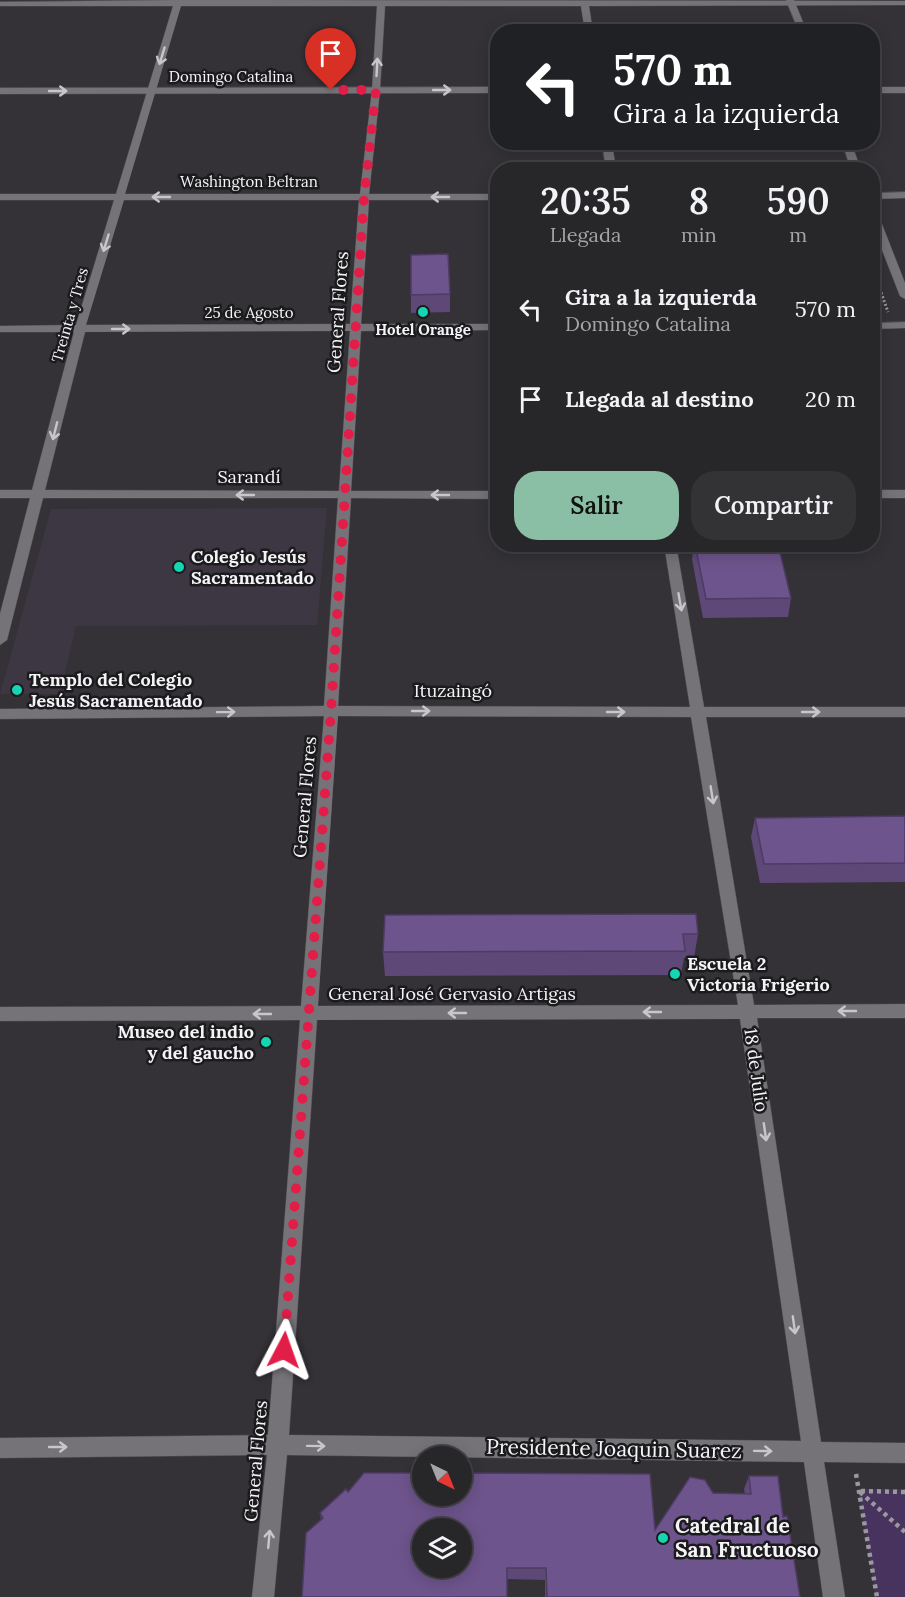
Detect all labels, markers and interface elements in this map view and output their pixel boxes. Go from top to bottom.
pin [305,28,356,90]
icon: arrive [314,37,347,70]
text: 570 m [613,43,732,97]
one-way arrow [156,46,167,65]
icon: left [514,48,592,126]
one-way arrow [372,57,383,77]
street label: Domingo Catalina [169,67,293,86]
one-way arrow [432,84,452,96]
one-way arrow [48,85,68,97]
text: Gira a la izquierda [613,96,840,130]
street label: Washington Beltran [180,172,318,191]
text: 20:35 [540,178,631,224]
text: 8 [689,178,709,224]
text: 590 [767,178,830,224]
one-way arrow [151,191,171,202]
one-way arrow [430,191,450,203]
text: Llegada [550,222,621,247]
text: min [681,222,717,247]
text: m [789,222,807,247]
one-way arrow [100,233,111,252]
street label: General Flores [322,250,353,374]
street label: Treinta y Tres [47,265,92,364]
text: Gira a la izquierda [565,283,757,311]
icon: left [514,293,547,326]
text: 570 m [795,295,856,323]
street label: 25 de Agosto [204,303,294,322]
marker: Hotel Orange [416,305,430,319]
text: Domingo Catalina [565,311,731,336]
place label: Hotel Orange [375,320,471,339]
one-way arrow [111,323,131,335]
icon: arrive [514,383,547,416]
text: Llegada al destino [565,385,754,413]
text: 20 m [805,385,856,413]
one-way arrow [49,421,60,440]
street label: Sarandí [217,465,281,488]
button: Salir [514,471,679,540]
button: Compartir [691,471,856,540]
one-way arrow [235,489,255,501]
one-way arrow [430,489,450,501]
place label: Colegio Jesús Sacramentado [191,545,314,589]
marker: Colegio Jesús Sacramentado [172,560,186,574]
one-way arrow [675,592,686,612]
place label: Templo del Colegio Jesús Sacramentado [29,668,203,712]
street label: Ituzaingó [414,679,492,702]
marker: Templo del Colegio Jesús Sacramentado [10,683,24,697]
one-way arrow [411,705,431,717]
one-way arrow [216,706,236,717]
one-way arrow [606,706,626,718]
one-way arrow [801,706,821,718]
street label: General Flores [288,735,321,859]
one-way arrow [707,784,718,804]
place label: Escuela 2 Victoria Frigerio [687,952,830,996]
marker: Escuela 2 Victoria Frigerio [668,967,682,981]
street label: General José Gervasio Artigas [328,982,576,1005]
one-way arrow [837,1005,857,1017]
one-way arrow [642,1006,662,1018]
one-way arrow [447,1007,467,1019]
one-way arrow [252,1008,272,1020]
place label: Museo del indio y del gaucho [118,1020,254,1064]
street label: 18 de Julio [739,1026,774,1113]
marker: Museo del indio y del gaucho [259,1035,273,1049]
one-way arrow [760,1122,771,1142]
one-way arrow [788,1315,799,1335]
position arrow [252,1318,316,1382]
street label: General Flores [239,1399,272,1523]
street label: Presidente Joaquin Suarez [486,1433,742,1464]
one-way arrow [306,1440,326,1452]
one-way arrow [48,1441,68,1453]
one-way arrow [753,1445,773,1457]
north arrow [412,1446,472,1506]
map controls [412,1446,472,1578]
place label: Catedral de San Fructuoso [675,1512,819,1563]
button: layers [412,1518,472,1578]
one-way arrow [264,1529,275,1549]
marker: Catedral de San Fructuoso [656,1531,670,1545]

